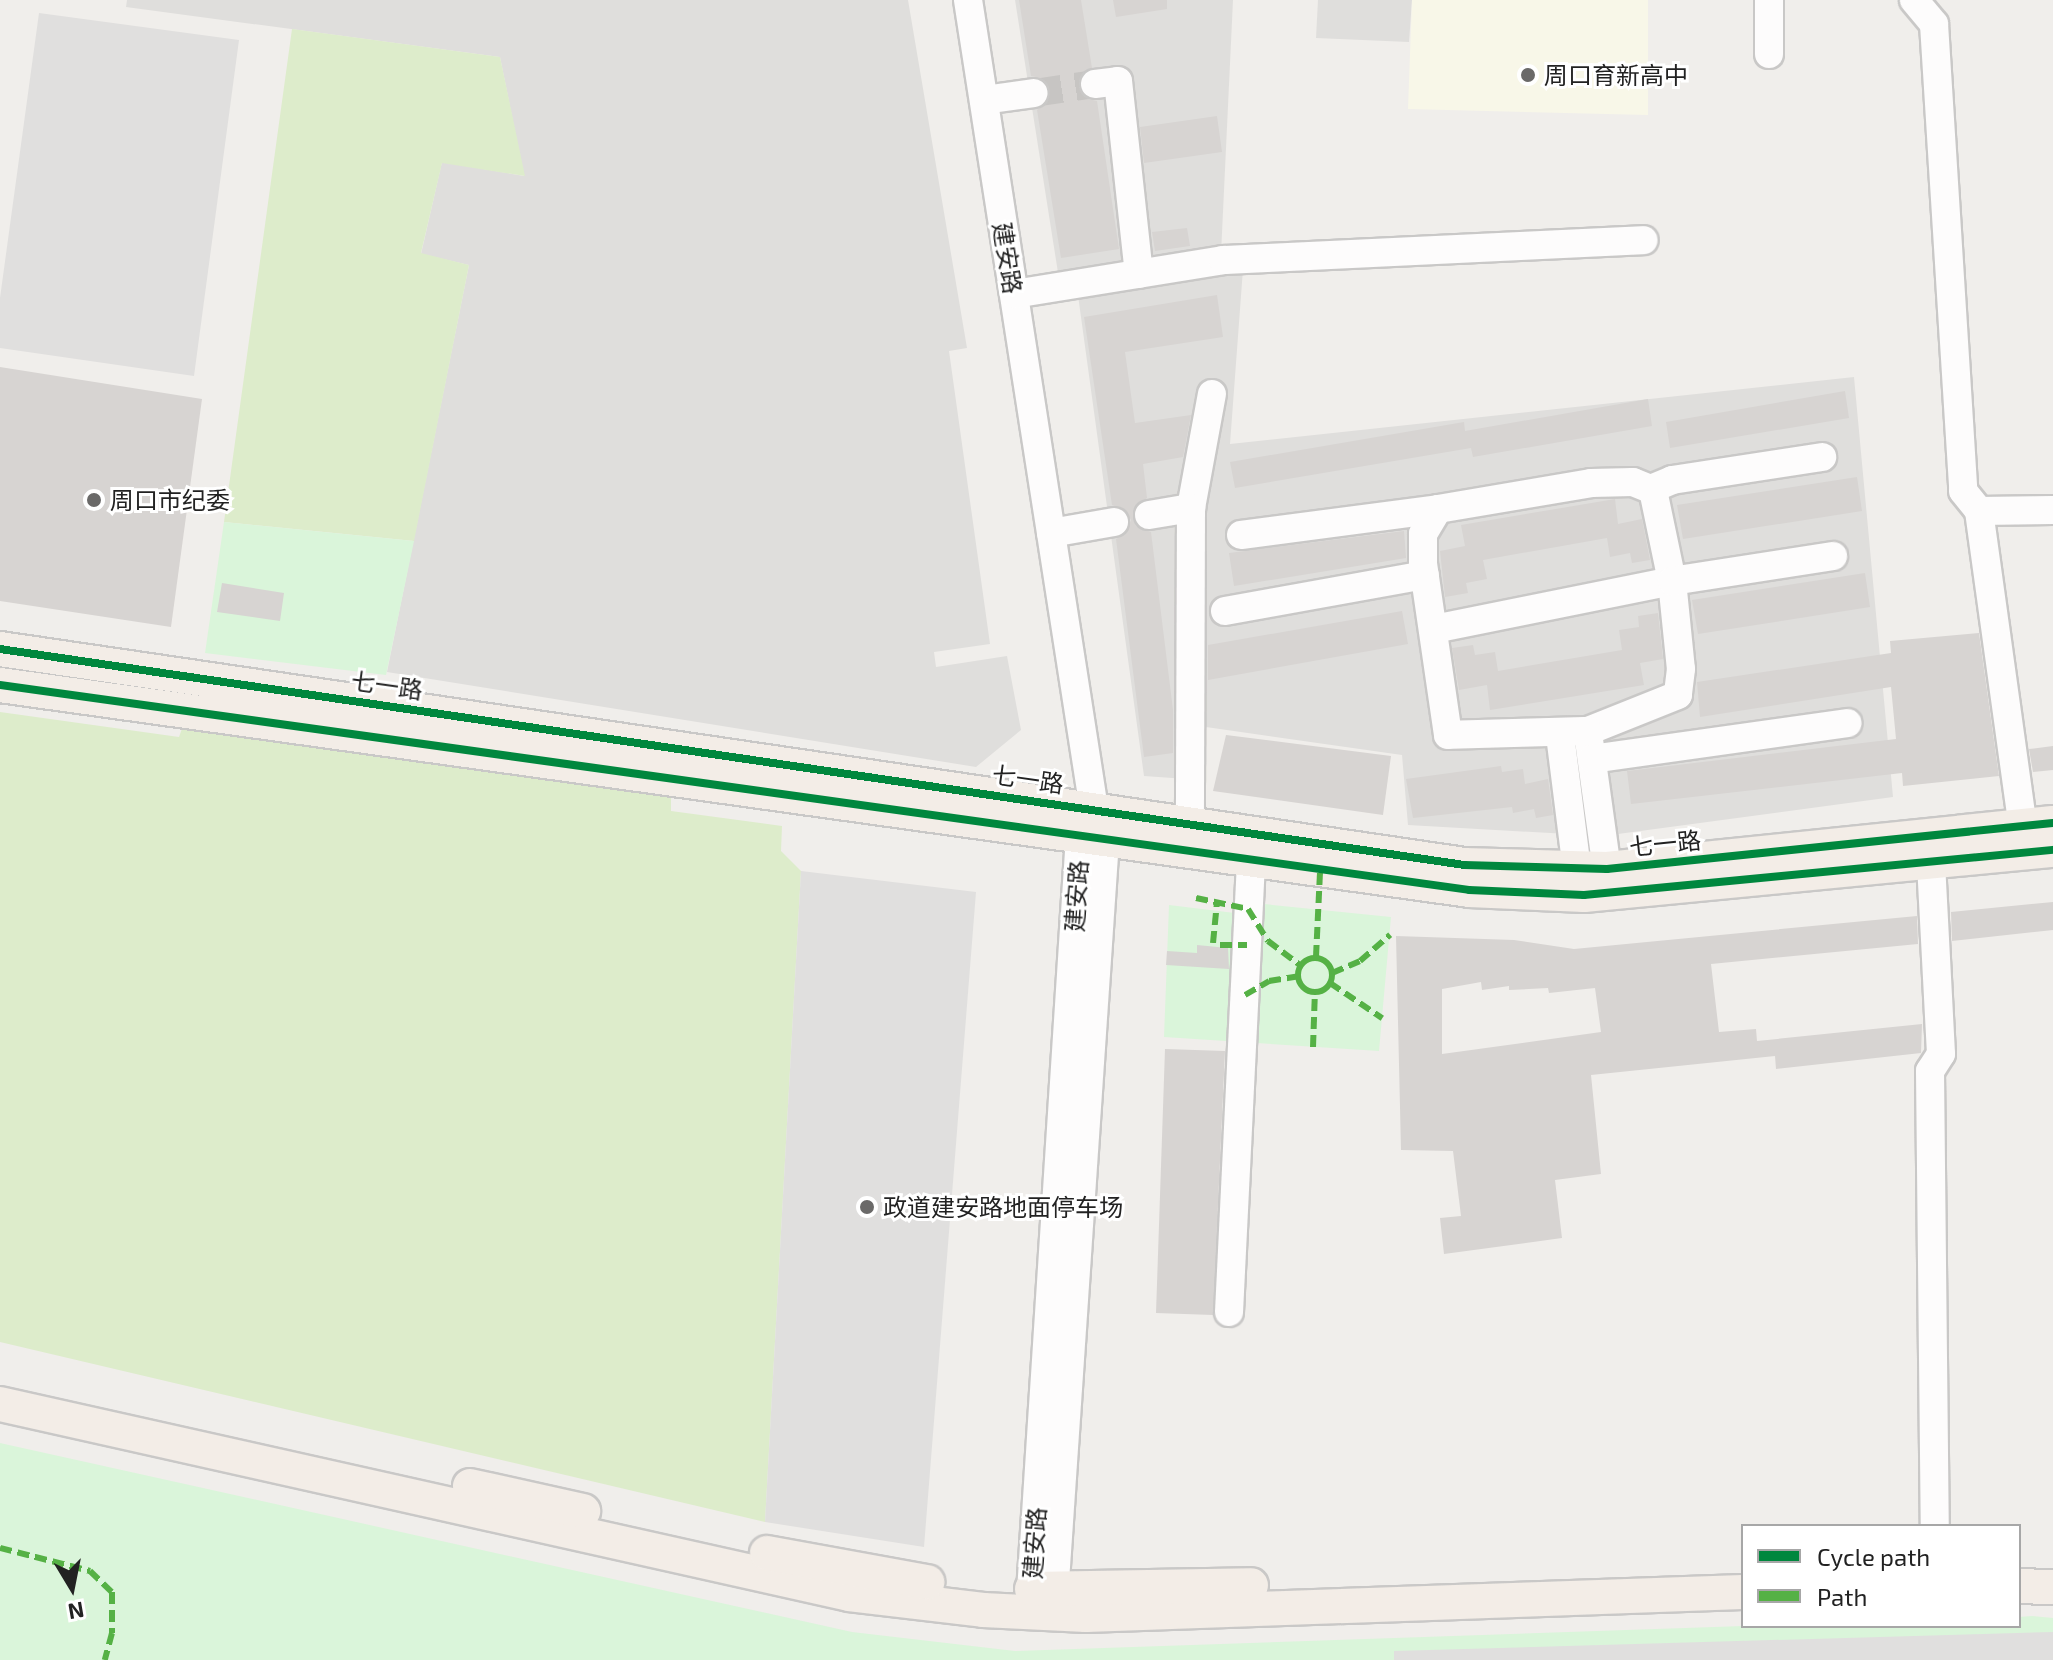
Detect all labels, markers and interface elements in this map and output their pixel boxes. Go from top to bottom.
place label: 周口育新高中 [1544,61,1688,89]
marker: 周口育新高中 [1519,66,1537,84]
street label: 建安路 [988,220,1028,296]
place label: 周口市纪委 [110,486,230,514]
marker: 周口市纪委 [85,491,103,509]
street label: 七一路 [349,666,425,704]
street label: 七一路 [990,760,1066,798]
street label: 七一路 [1628,825,1702,861]
street label: 建安路 [1059,859,1093,933]
place label: 政道建安路地面停车场 [883,1193,1123,1221]
marker: 政道建安路地面停车场 [858,1198,876,1216]
street label: 建安路 [1017,1506,1051,1580]
legend [1741,1524,2021,1628]
text: Cycle path [1817,1542,1930,1571]
north arrow [32,1548,112,1628]
text: Path [1817,1582,1867,1611]
text: N [66,1597,86,1626]

